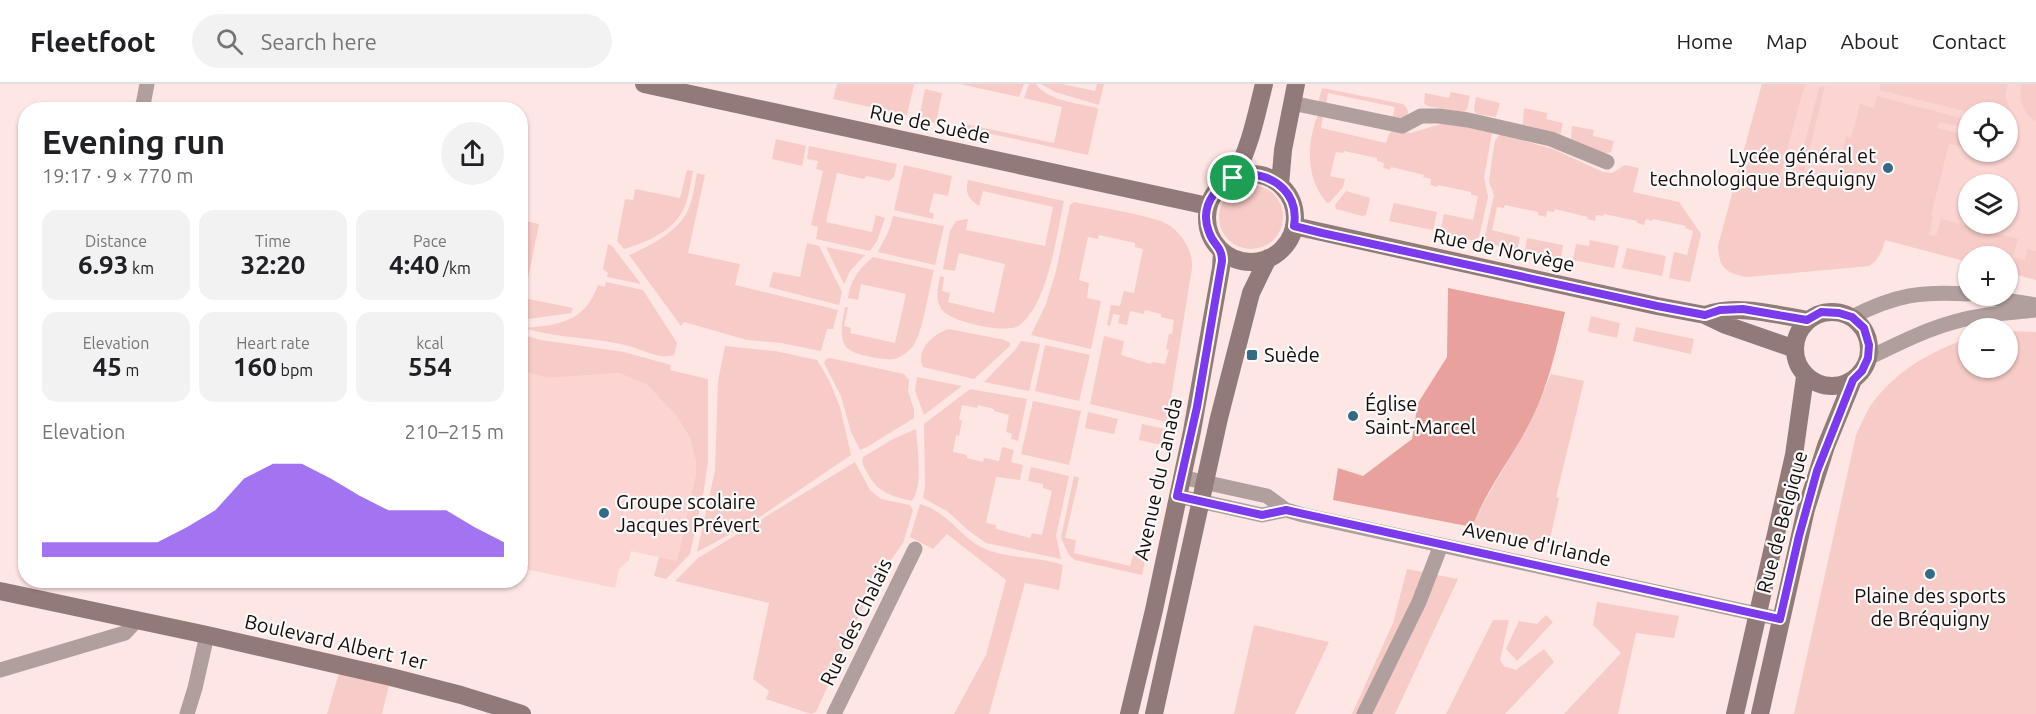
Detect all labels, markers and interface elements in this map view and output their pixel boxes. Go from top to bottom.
search box [192,14,612,68]
icon: search [213,25,246,58]
text: Fleetfoot [30,26,156,57]
text: Search here [261,29,377,54]
text: Home [1676,29,1733,53]
text: Map [1766,29,1807,53]
text: About [1840,29,1899,53]
text: Contact [1932,29,2006,53]
street label: Rue de Suède [868,100,992,147]
map controls [1958,102,2018,378]
button: locate [1958,102,2018,162]
button: share [441,122,504,185]
text: Evening run [42,123,225,160]
place label: Lycée général et technologique Bréquigny [1650,144,1876,190]
pin [1207,152,1258,203]
icon: arrive [1216,161,1249,194]
marker: Lycée général et technologique Bréquigny [1881,161,1895,175]
text: 19:17 · 9 × 770 m [42,164,194,187]
button: layers [1958,174,2018,234]
street label: Rue de Norvège [1431,223,1577,276]
text: Distance [85,232,147,250]
text: Time [255,232,291,250]
text: Pace [413,232,447,250]
button: + [1958,246,2018,306]
text: 6.93 [78,250,128,279]
text: 32:20 [240,250,306,279]
text: 4:40 [389,250,439,279]
text: km [128,259,154,277]
text: /km [439,259,471,277]
button: − [1958,318,2018,378]
text: Elevation [83,334,149,352]
text: Heart rate [236,334,310,352]
text: kcal [416,334,444,352]
place label: Suède [1264,343,1320,366]
marker: Suède [1245,348,1259,362]
text: 45 [93,352,122,381]
text: 160 [233,352,277,381]
text: 554 [408,352,452,381]
text: m [122,361,139,379]
text: bpm [277,361,313,379]
place label: Église Saint-Marcel [1365,392,1476,438]
street label: Avenue du Canada [1129,395,1186,562]
marker: Église Saint-Marcel [1346,409,1360,423]
text: Elevation [42,420,125,443]
text: 210–215 m [405,420,504,443]
street label: Rue de Belgique [1751,448,1812,596]
place label: Groupe scolaire Jacques Prévert [616,490,760,536]
marker: Groupe scolaire Jacques Prévert [597,506,611,520]
street label: Avenue d'Irlande [1461,517,1613,570]
street label: Rue des Chalais [815,554,896,689]
marker: Plaine des sports de Bréquigny [1923,567,1937,581]
place label: Plaine des sports de Bréquigny [1854,584,2006,630]
street label: Boulevard Albert 1er [242,609,430,674]

